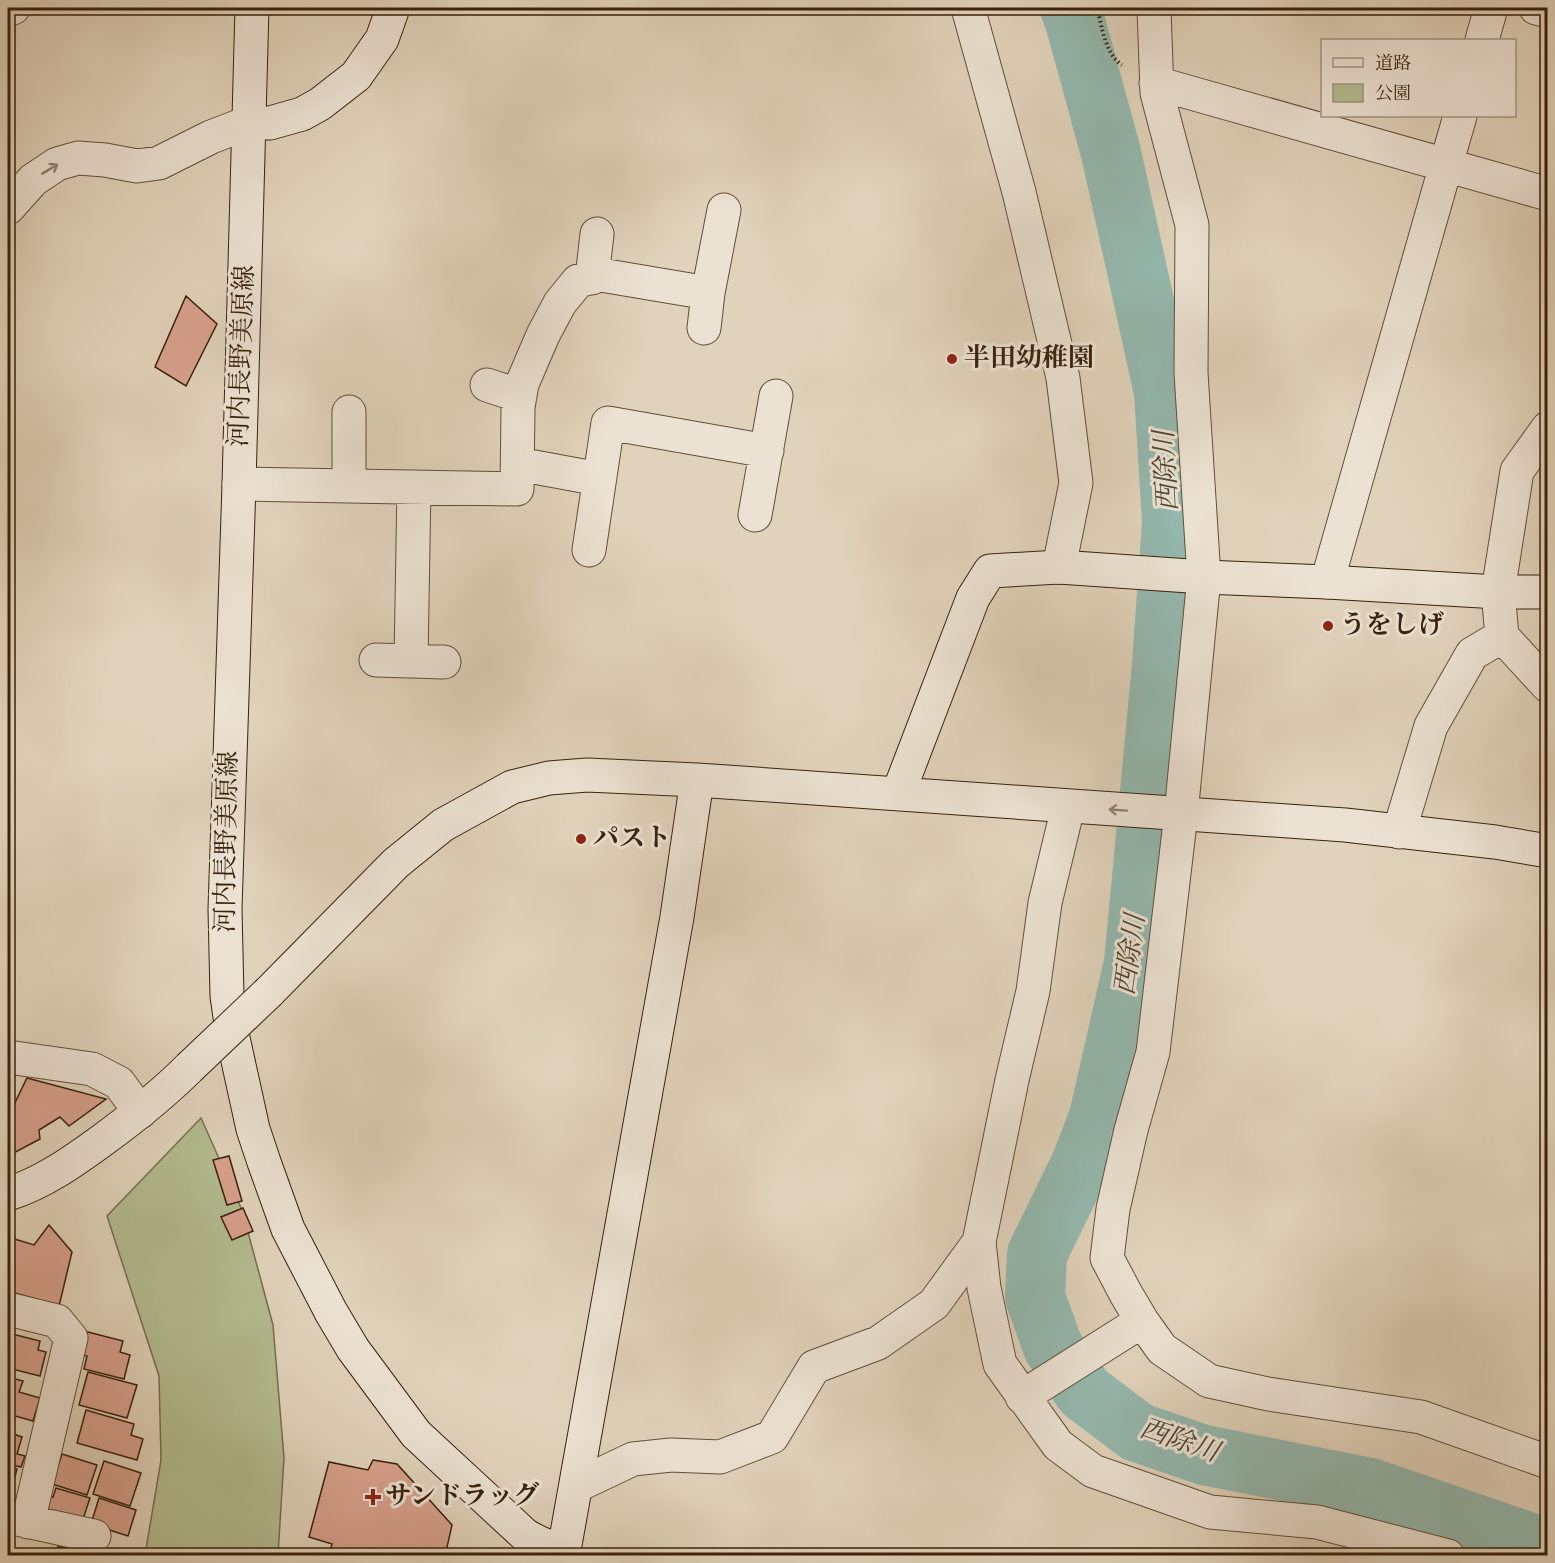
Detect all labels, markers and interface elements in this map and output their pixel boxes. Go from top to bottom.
legend [1321,39,1516,117]
text: 道路 [1375,52,1411,78]
text: 公園 [1375,82,1411,108]
one-way arrow [41,163,58,175]
street label: 河内長野美原線 [221,264,265,448]
place label: 半田幼稚園 [964,341,1094,378]
marker: 半田幼稚園 [945,352,959,366]
water label: 西除川 [1146,427,1190,512]
place label: うをしげ [1340,608,1444,645]
marker: うをしげ [1321,619,1335,633]
street label: 河内長野美原線 [208,751,248,933]
one-way arrow [1109,804,1129,815]
place label: パスト [593,821,671,858]
marker: パスト [574,832,588,846]
water label: 西除川 [1107,909,1157,998]
water label: 西除川 [1134,1410,1226,1475]
place label: サンドラッグ [385,1479,539,1516]
marker: サンドラッグ [366,1490,380,1504]

